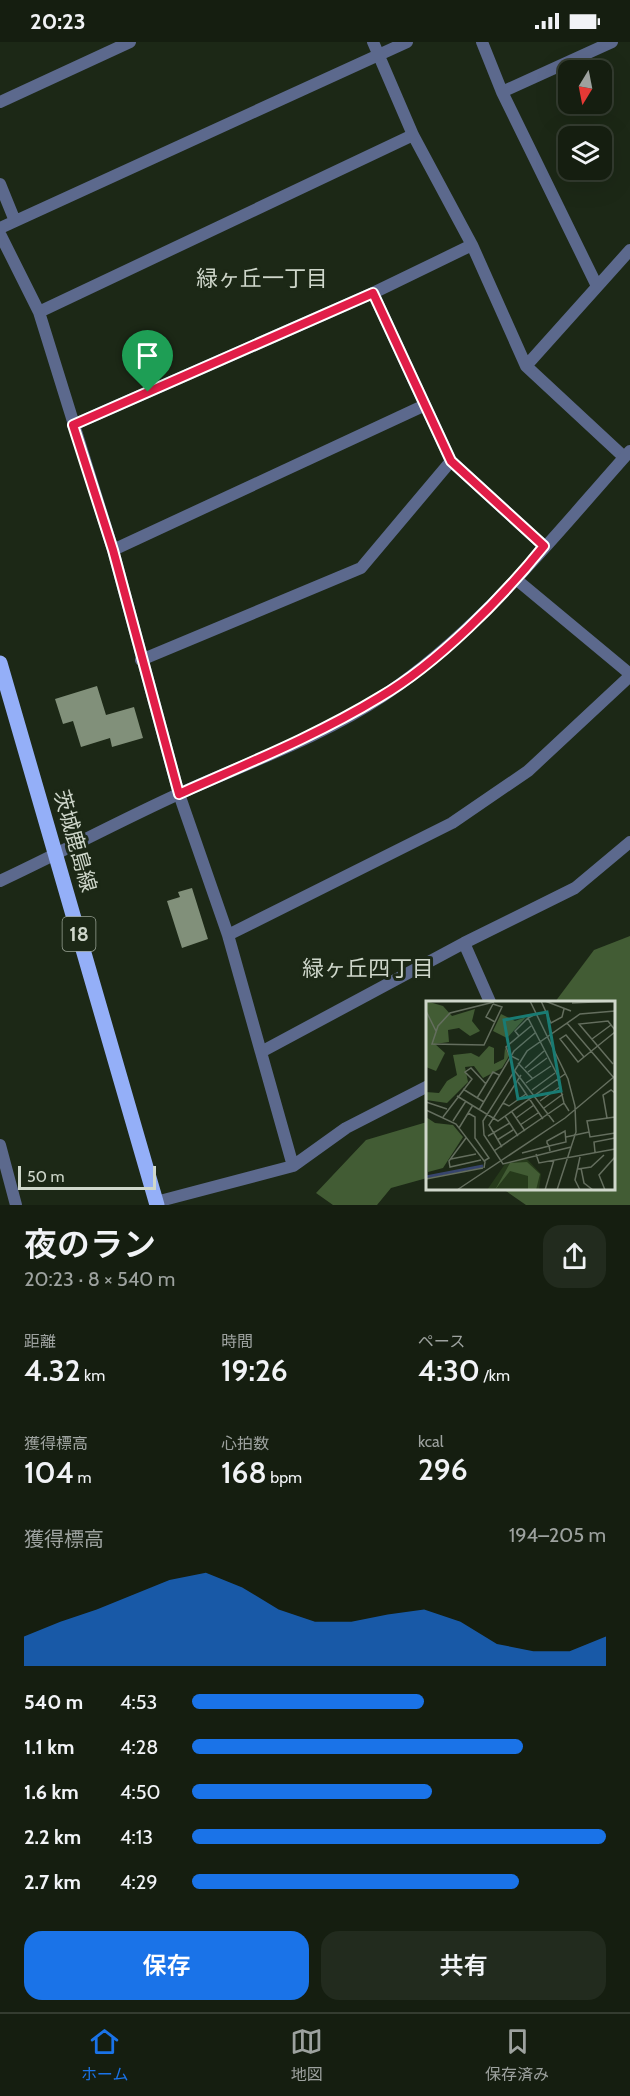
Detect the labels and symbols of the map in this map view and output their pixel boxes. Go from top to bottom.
north arrow [558,60,612,114]
district label: 緑ヶ丘一丁目 [196,265,328,292]
pin [122,330,173,392]
street label: 茨城鹿島線 [49,787,102,895]
road number: 18 [62,917,96,951]
district label: 緑ヶ丘四丁目 [302,955,434,982]
inset map [426,1001,615,1190]
scale bar [18,1163,156,1190]

